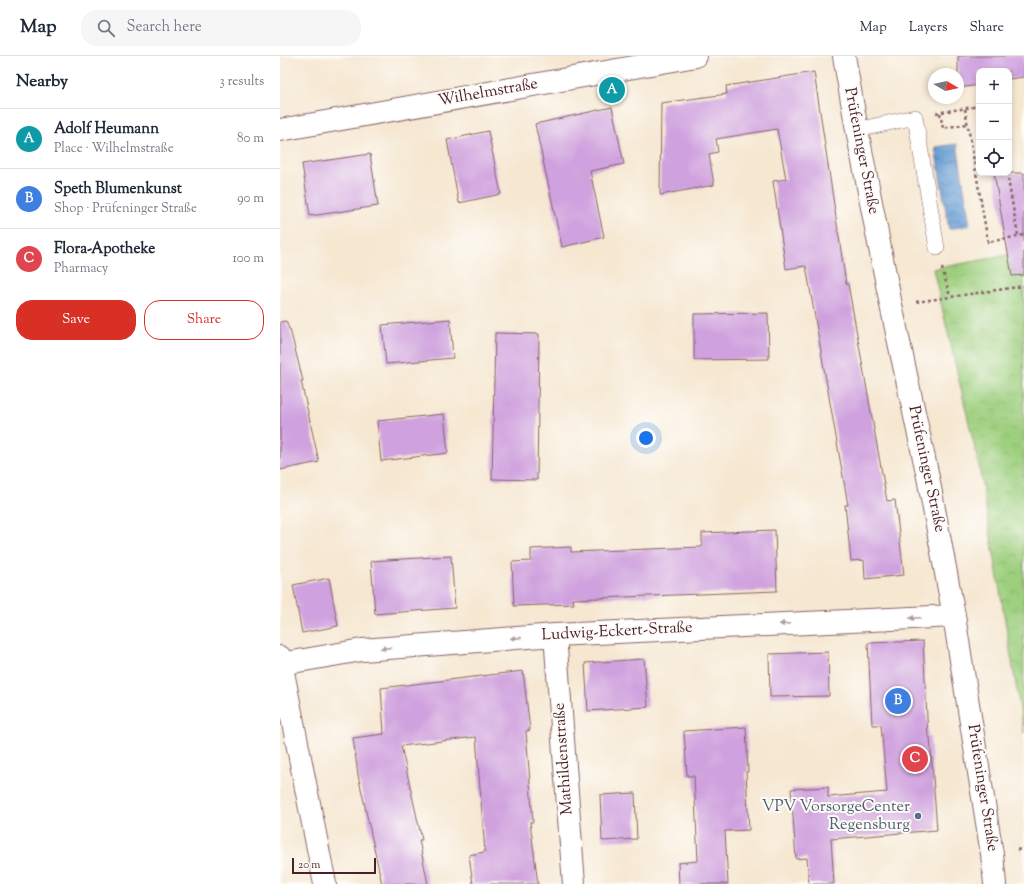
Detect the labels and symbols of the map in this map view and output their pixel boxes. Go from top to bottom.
north arrow [928,68,964,104]
street label: Wilhelmstraße [436,73,540,113]
pin: A [599,75,625,105]
street label: Prüfeninger Straße [837,86,885,216]
street label: Prüfeninger Straße [901,404,951,534]
your location [636,428,656,448]
one-way arrow [908,615,921,621]
street label: Ludwig-Eckert-Straße [541,617,693,647]
one-way arrow [778,621,791,627]
one-way arrow [510,634,522,641]
one-way arrow [380,645,392,652]
pin: B [885,686,911,716]
street label: Mathildenstraße [549,702,579,816]
street label: Prüfeninger Straße [961,723,1003,853]
pin: C [902,744,928,774]
place label: VPV VorsorgeCenter Regensburg [762,796,910,837]
marker: VPV VorsorgeCenter Regensburg [913,811,923,821]
scale bar [292,856,376,875]

